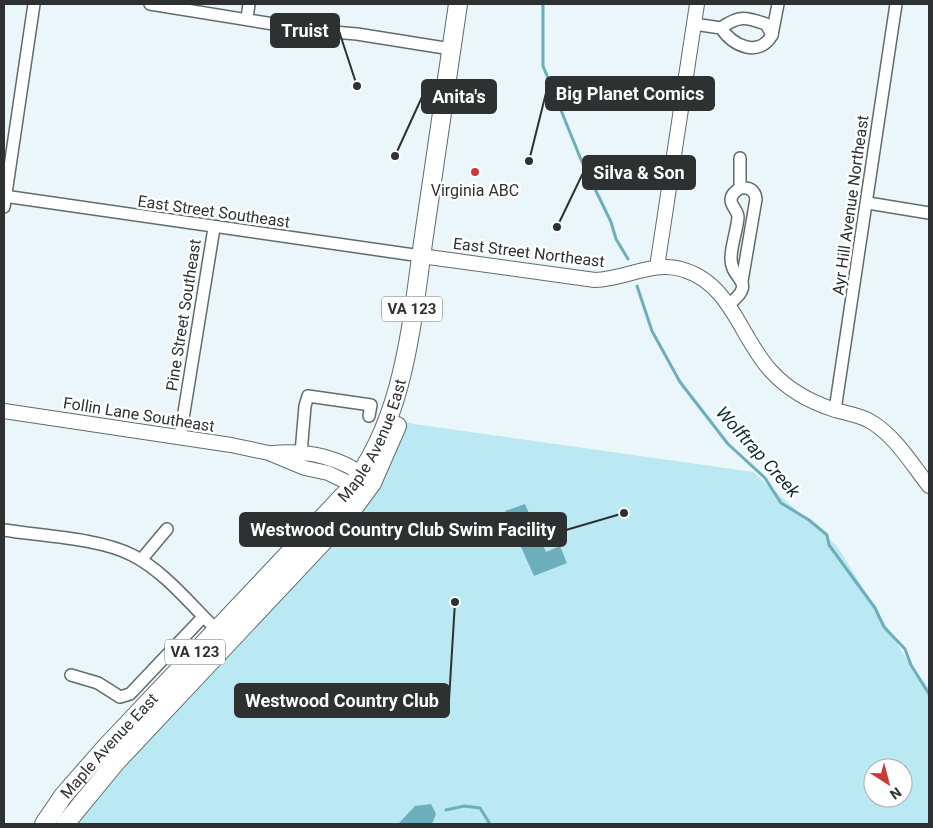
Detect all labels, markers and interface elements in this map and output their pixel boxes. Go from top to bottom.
callout: Truist [271,14,339,47]
text: Truist [281,20,329,41]
callout: Big Planet Comics [546,77,714,110]
callout: Anita's [422,80,496,113]
text: Big Planet Comics [556,83,704,104]
text: Anita's [432,86,486,107]
street label: Ayr Hill Avenue Northeast [828,114,873,296]
callout: Silva & Son [583,156,695,189]
text: Silva & Son [593,162,685,183]
marker: Virginia ABC [469,166,481,178]
place label: Virginia ABC [431,181,519,200]
street label: East Street Southeast [137,191,291,232]
street label: East Street Northeast [452,234,606,271]
street label: Pine Street Southeast [162,238,205,392]
road number: VA 123 [382,296,442,322]
street label: Maple Avenue East [334,377,410,506]
street label: Follin Lane Southeast [62,393,216,436]
water label: Wolftrap Creek [712,402,805,502]
callout: Westwood Country Club Swim Facility [240,513,566,546]
text: Westwood Country Club Swim Facility [250,519,557,540]
road number: VA 123 [165,640,225,664]
callout: Westwood Country Club [235,684,449,717]
street label: Maple Avenue East [56,689,162,802]
text: Westwood Country Club [245,690,439,711]
north arrow [863,758,913,808]
text: N [887,784,904,803]

